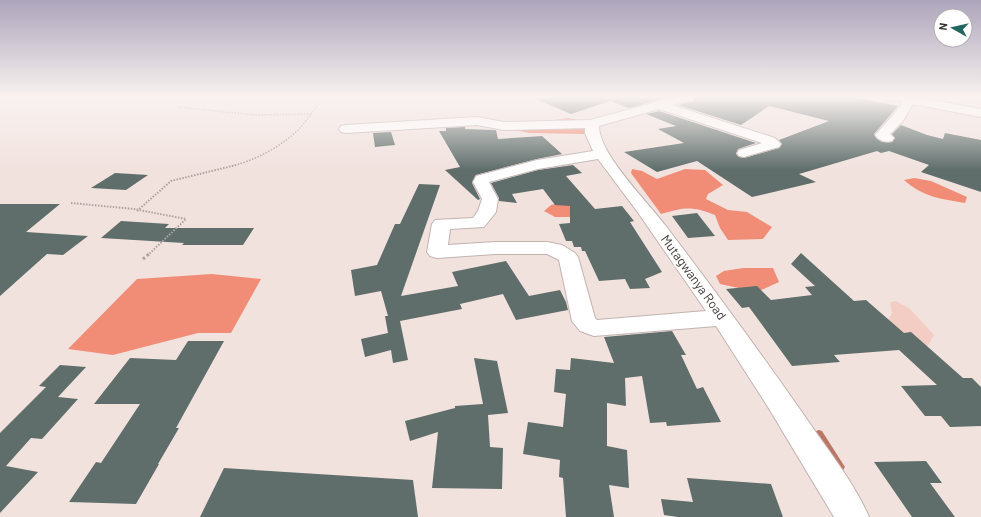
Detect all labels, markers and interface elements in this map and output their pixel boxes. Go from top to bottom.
north arrow [933,8,973,48]
text: N [936,22,950,31]
street label: Mutagwanya Road [658,231,730,323]

